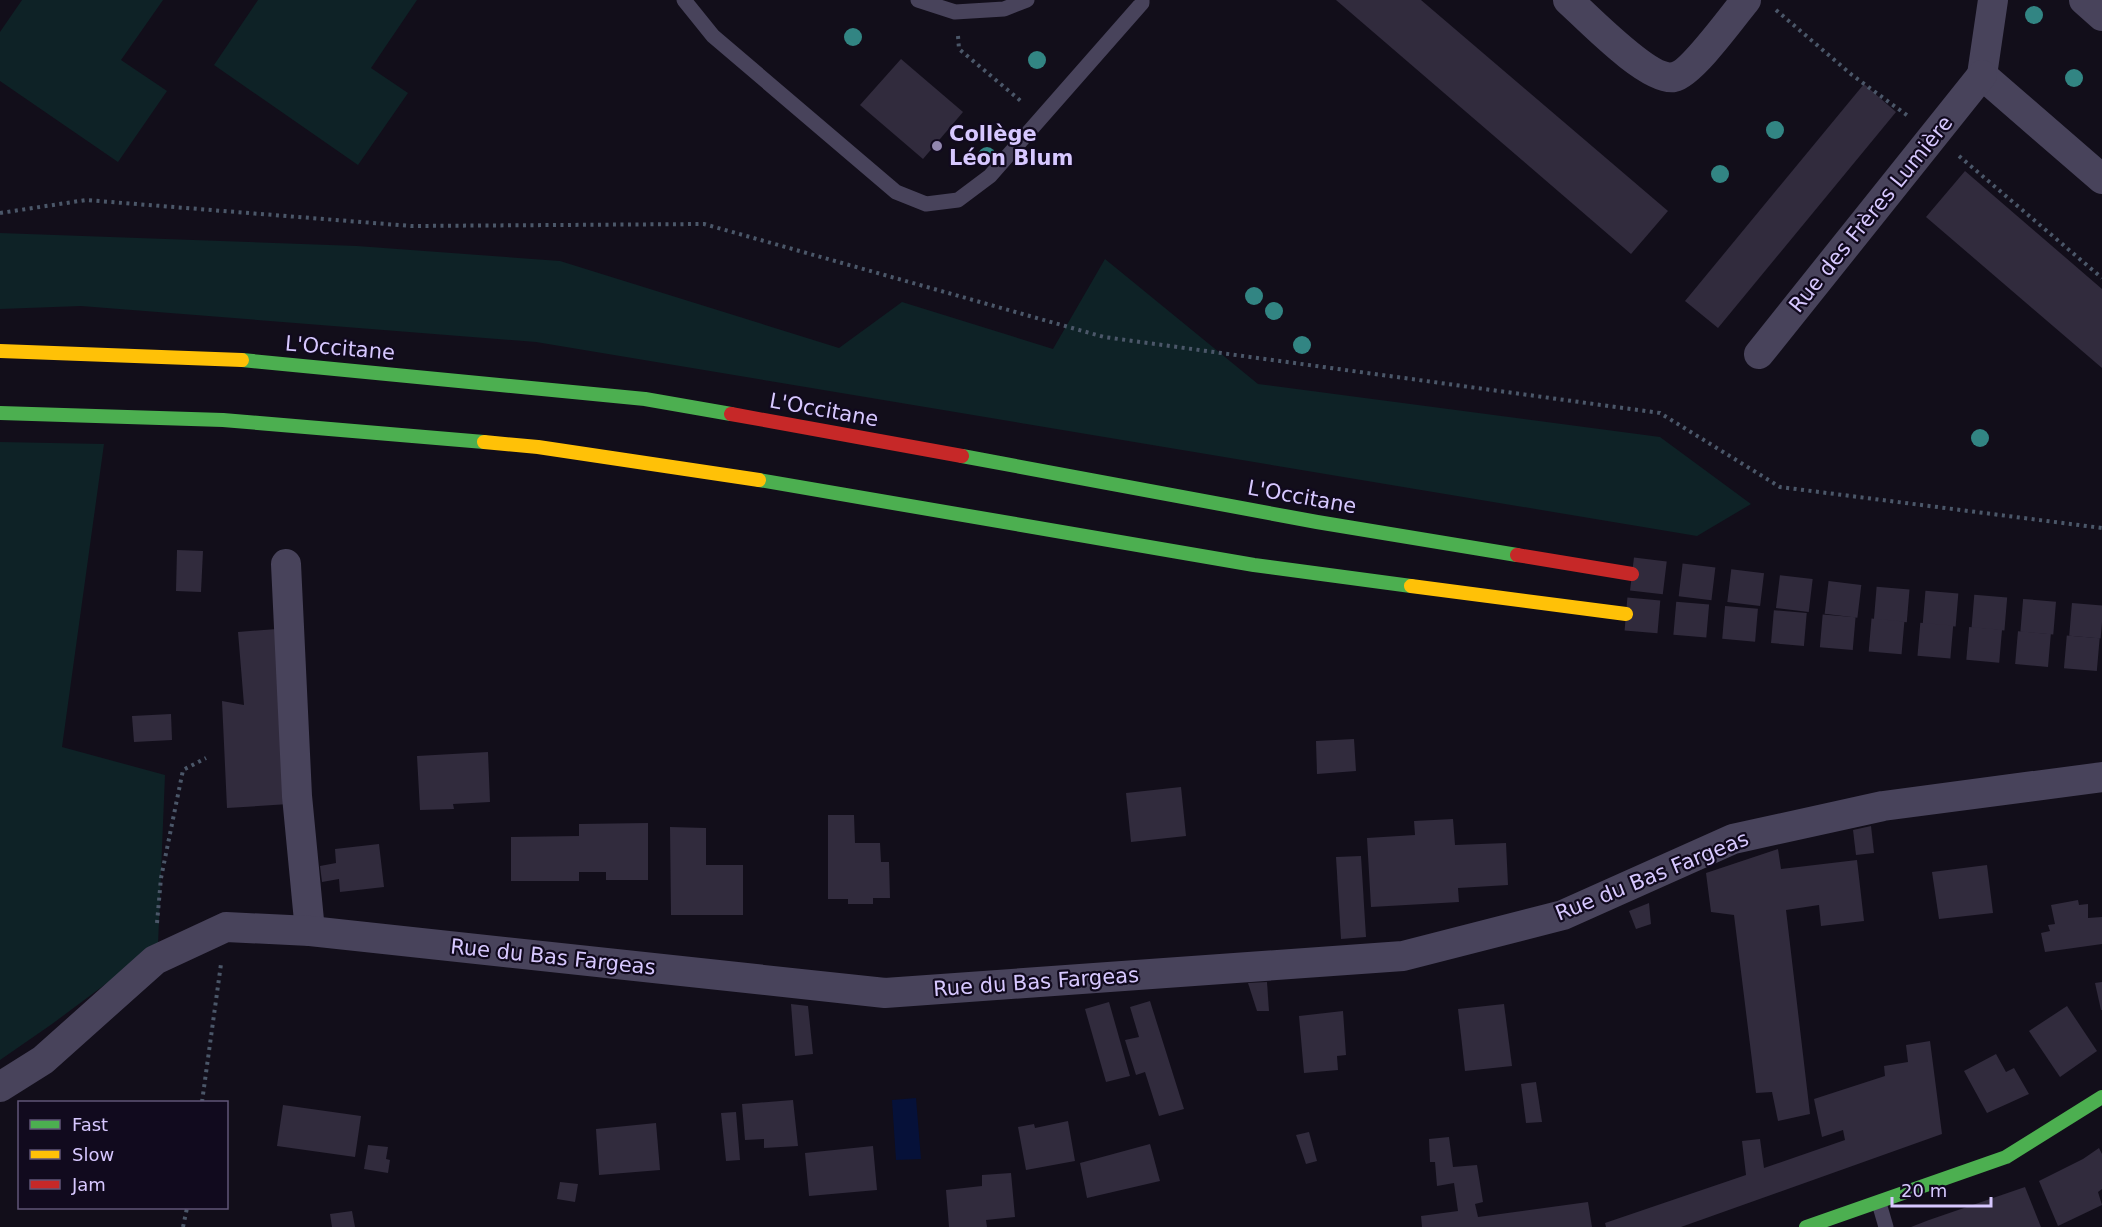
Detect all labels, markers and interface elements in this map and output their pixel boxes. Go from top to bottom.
street label: Rue des Frères Lumière [1784,111,1958,317]
place label: Collège Léon Blum [949,122,1073,170]
marker: Collège Léon Blum [930,139,944,153]
street label: L'Occitane [284,331,396,365]
street label: L'Occitane [768,389,880,431]
street label: L'Occitane [1246,476,1358,518]
street label: Rue du Bas Fargeas [1552,826,1752,926]
street label: Rue du Bas Fargeas [449,934,657,980]
street label: Rue du Bas Fargeas [932,963,1140,1001]
legend [18,1101,228,1209]
text: Fast [72,1114,108,1135]
text: Slow [72,1144,114,1165]
scale bar [1892,1170,1991,1208]
text: Jam [71,1174,106,1195]
text: 20 m [1901,1180,1947,1201]

